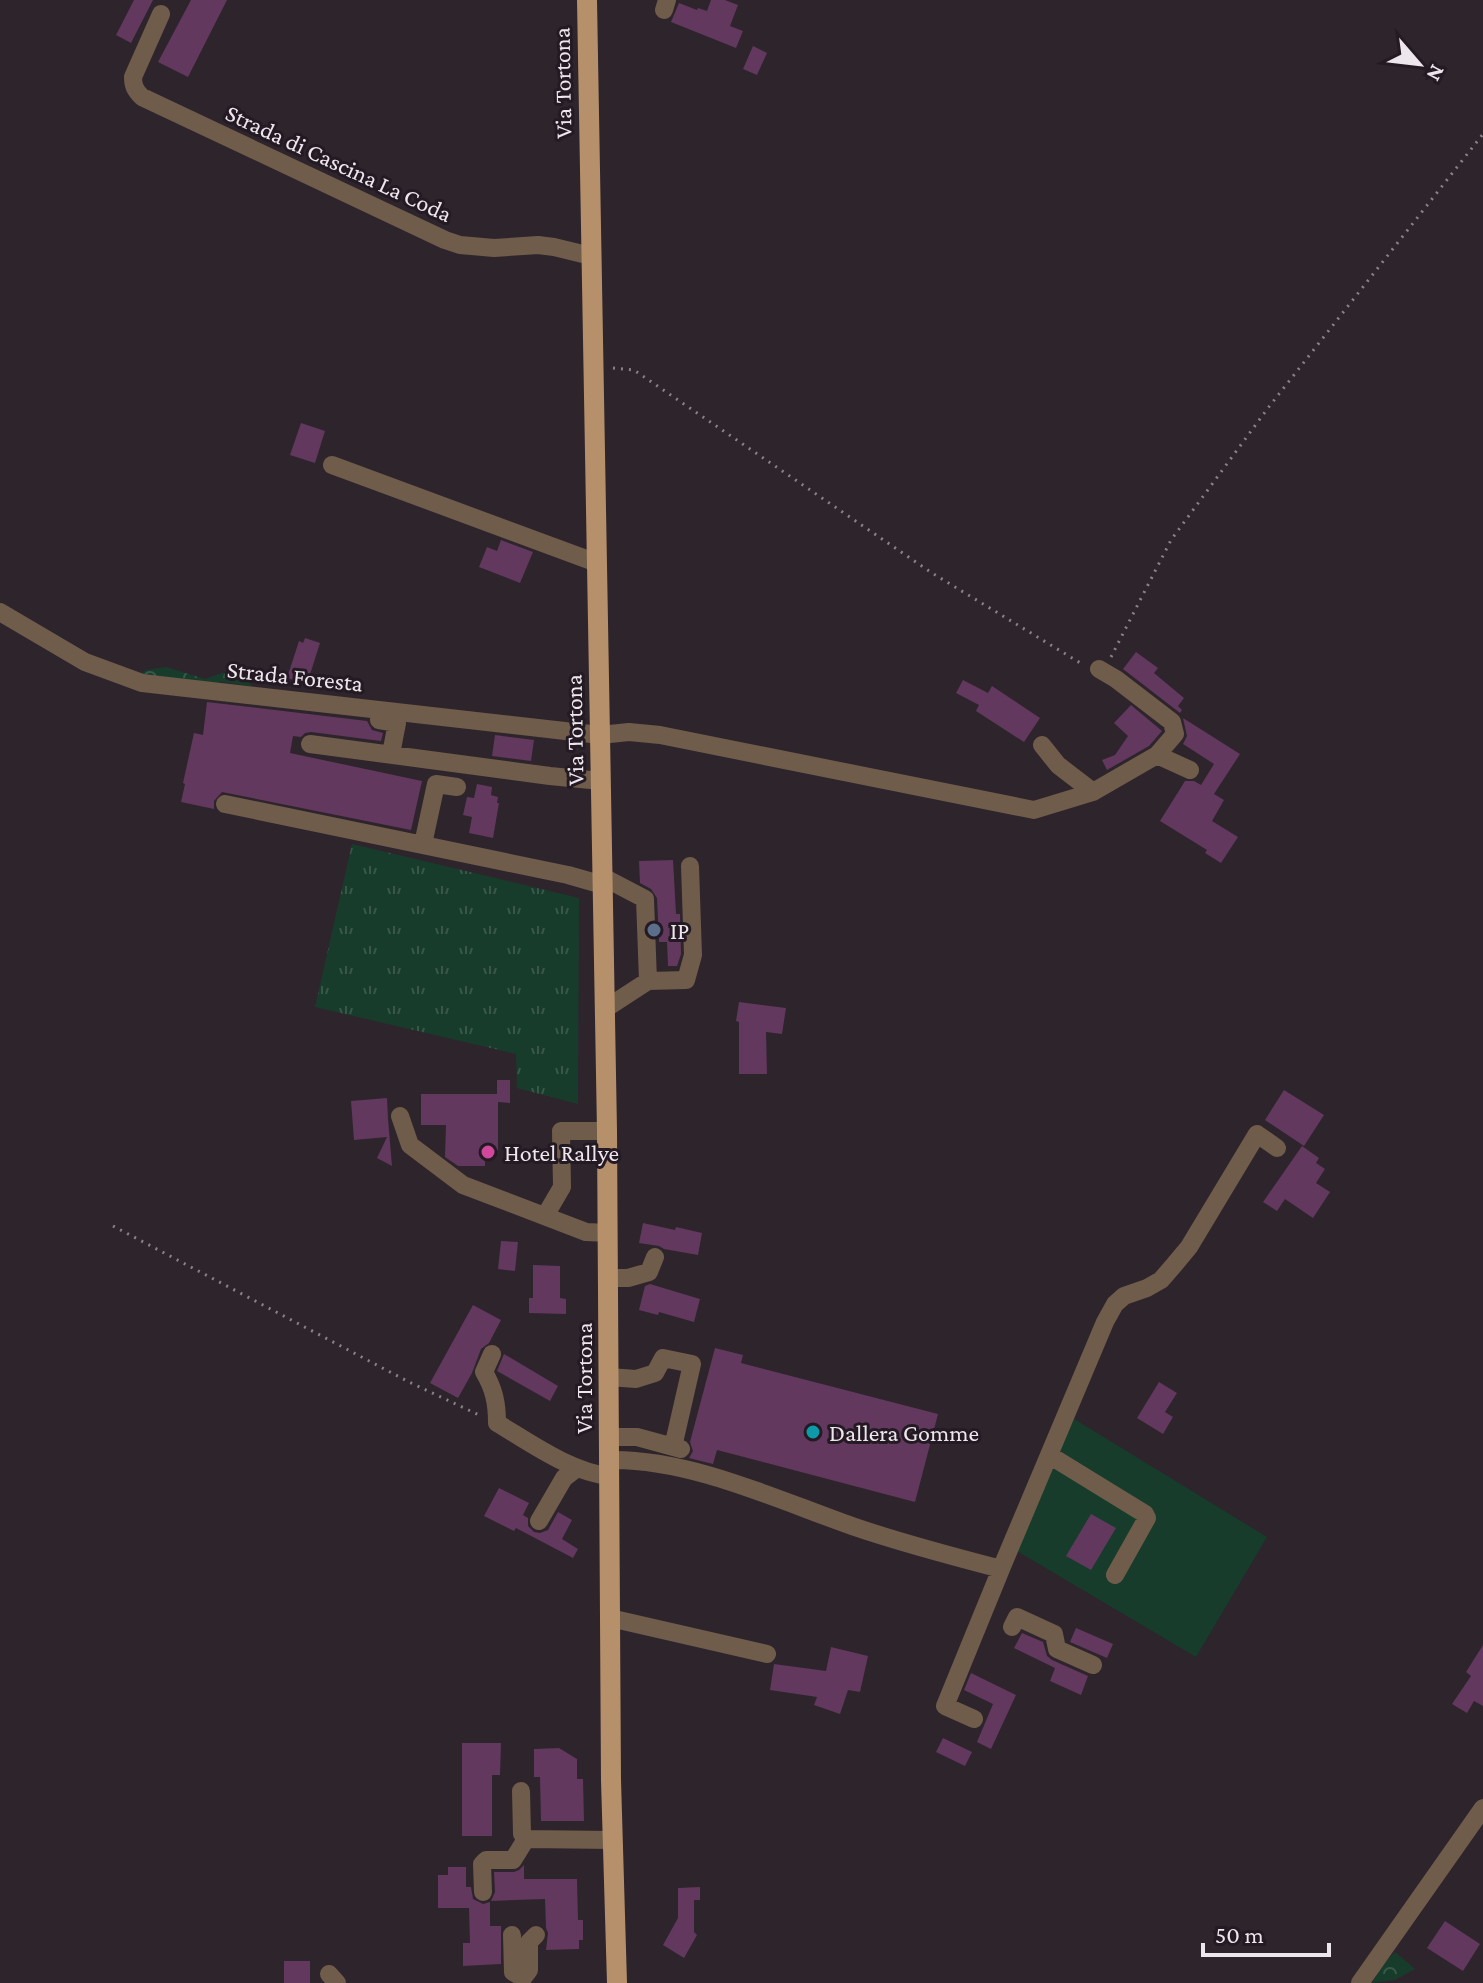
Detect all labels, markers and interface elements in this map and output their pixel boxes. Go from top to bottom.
north arrow [1379,24,1459,104]
street label: Via Tortona [548,27,576,139]
text: N [1422,61,1451,86]
street label: Strada di Cascina La Coda [222,99,456,227]
street label: Strada Foresta [226,655,364,697]
street label: Via Tortona [560,674,588,786]
place label: IP [670,917,689,944]
marker: IP [645,921,663,939]
place label: Hotel Rallye [504,1139,619,1166]
marker: Hotel Rallye [479,1143,497,1161]
street label: Via Tortona [570,1322,597,1434]
place label: Dallera Gomme [829,1419,979,1446]
marker: Dallera Gomme [804,1423,822,1441]
scale bar [1203,1907,1329,1957]
text: 50 m [1215,1921,1264,1948]

